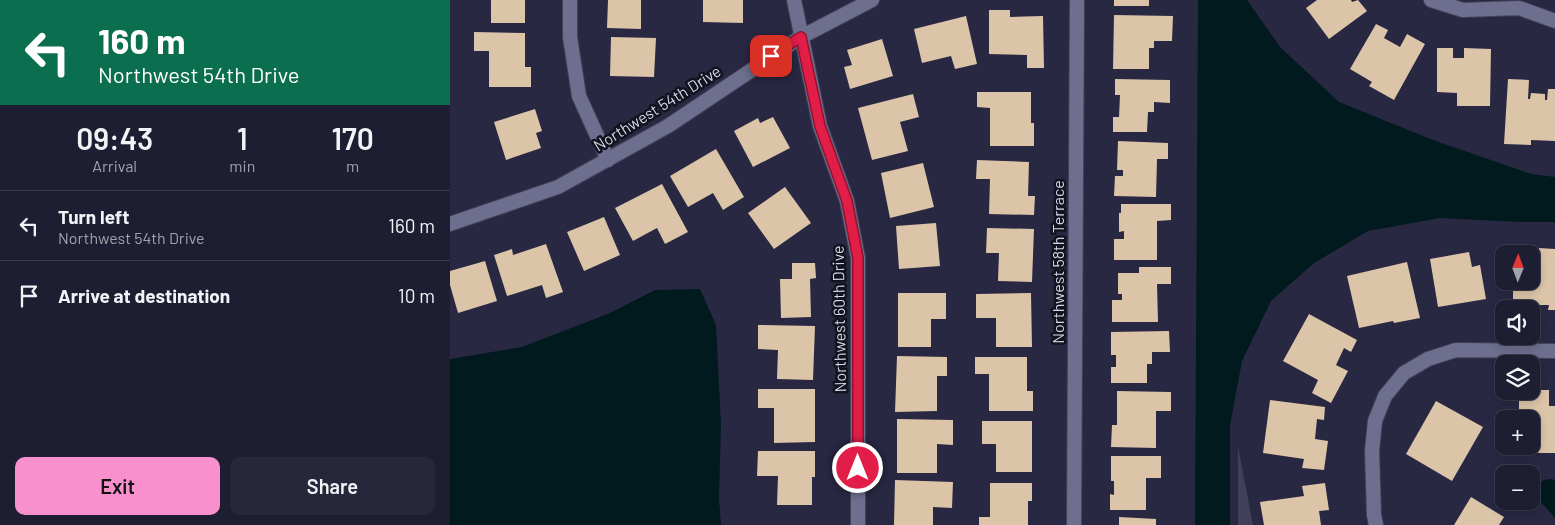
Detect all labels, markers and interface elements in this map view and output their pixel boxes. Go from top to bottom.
text: 160 m [98,19,185,61]
icon: left [15,20,80,85]
pin [750,35,792,77]
icon: arrive [757,42,785,70]
text: Northwest 54th Drive [98,61,300,87]
street label: Northwest 54th Drive [590,61,724,154]
text: 09:43 [76,120,153,156]
text: 1 [237,120,248,156]
text: 170 [331,120,374,156]
text: Arrival [92,156,137,175]
text: min [229,156,255,175]
text: m [346,156,359,175]
street label: Northwest 58th Terrace [1048,180,1067,344]
text: Turn left [58,205,129,228]
icon: left [15,212,43,240]
text: 160 m [388,214,435,237]
text: Northwest 54th Drive [58,228,205,247]
street label: Northwest 60th Drive [828,245,849,393]
north arrow [1495,245,1540,290]
map controls [1495,245,1540,510]
icon: arrive [15,282,43,310]
text: Arrive at destination [58,284,230,307]
text: 10 m [398,284,435,307]
button: sound [1495,300,1540,345]
button: layers [1495,355,1540,400]
button: + [1495,410,1540,455]
position arrow [831,441,883,493]
button: Exit [15,457,220,515]
button: Share [230,457,435,515]
button: − [1495,465,1540,510]

